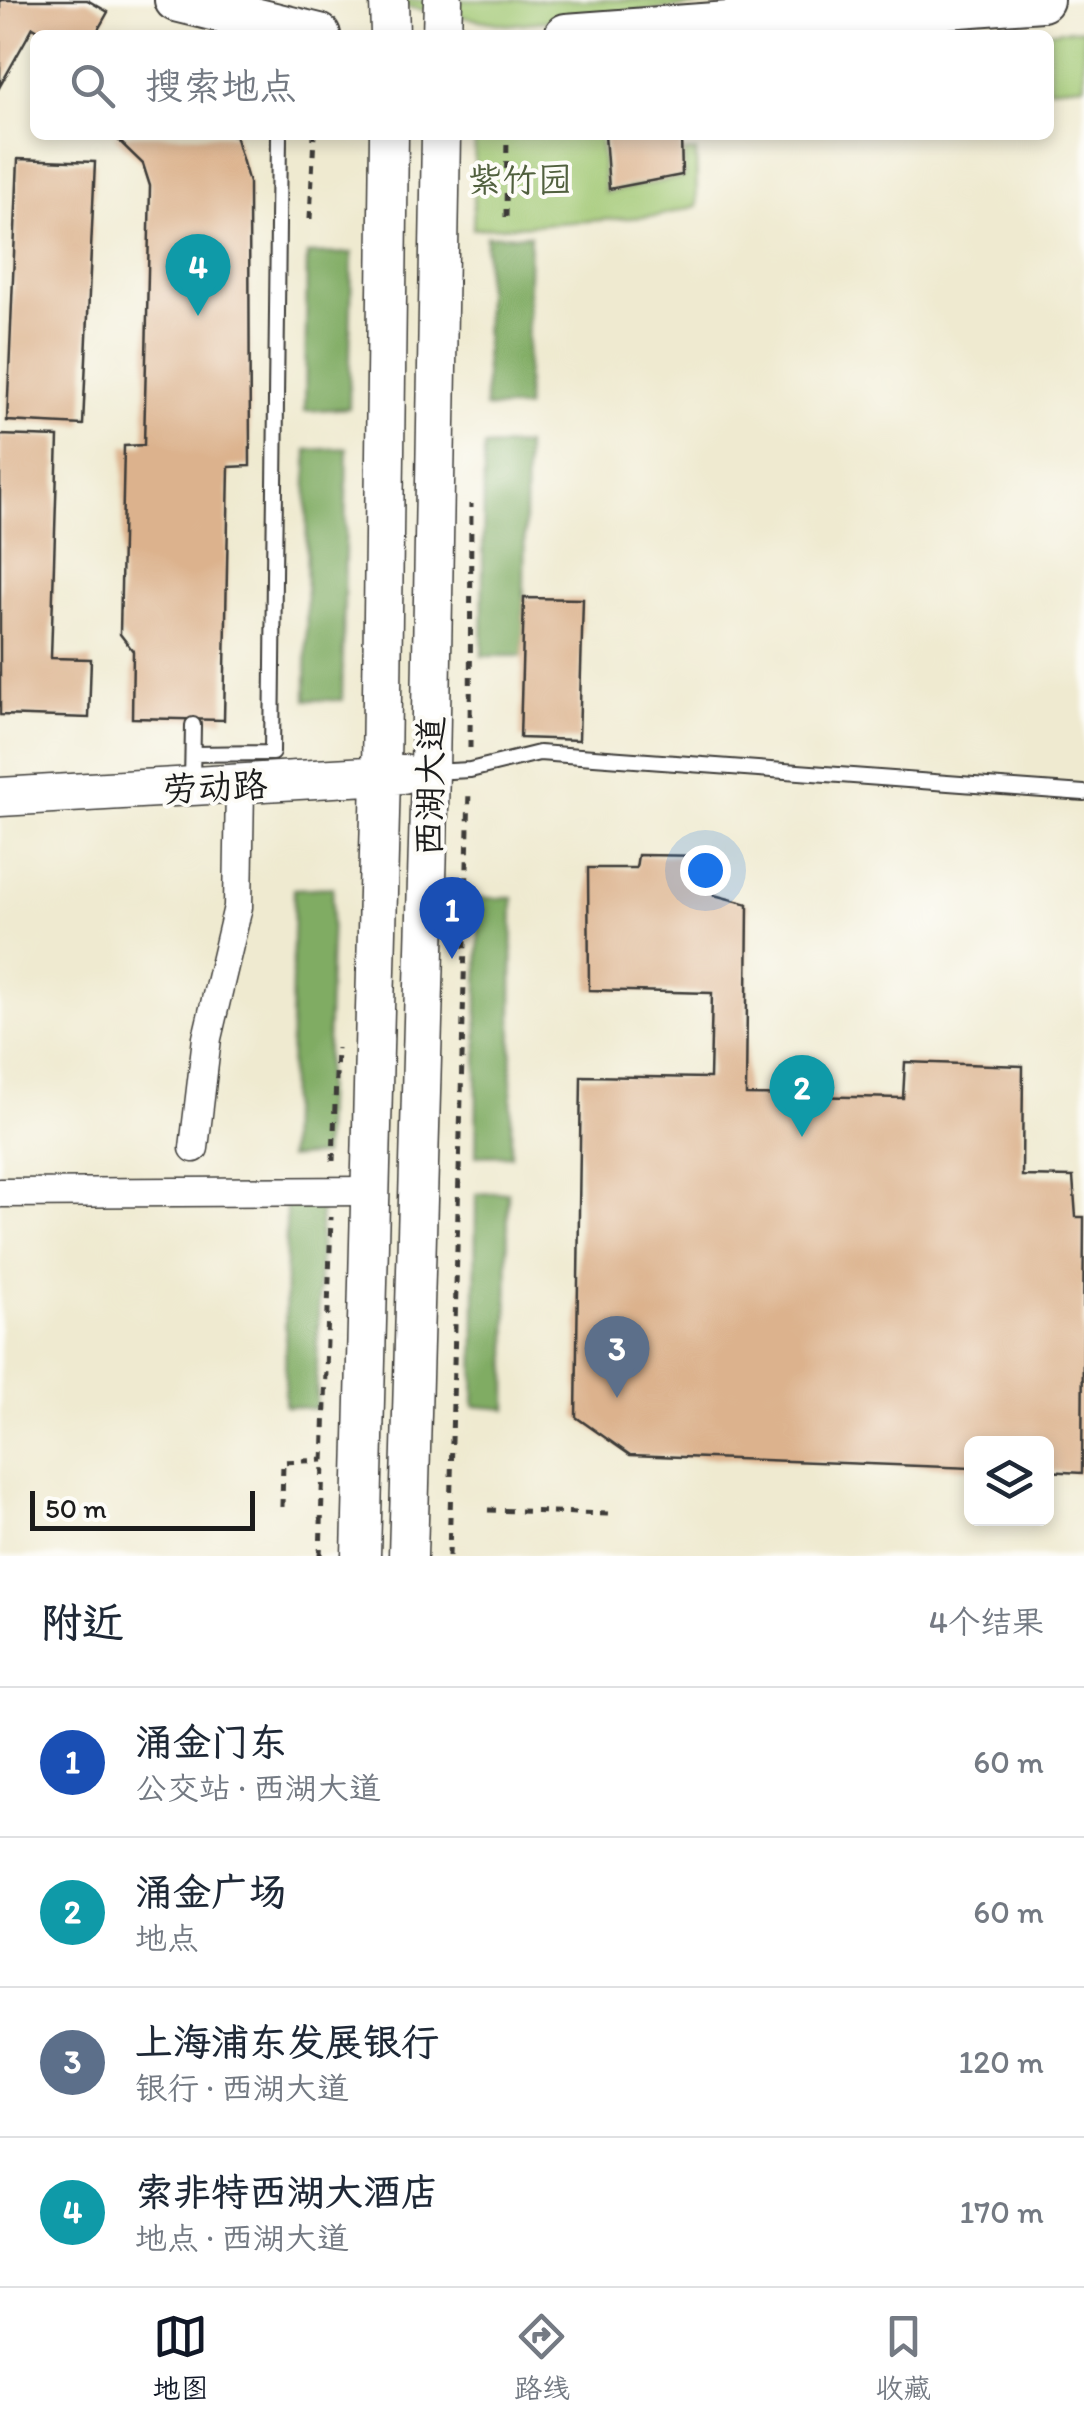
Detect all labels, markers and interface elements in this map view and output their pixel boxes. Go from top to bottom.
search box [30,30,1054,140]
icon: search [65,58,120,113]
text: 搜索地点 [145,63,297,109]
park label: 紫竹园 [467,159,573,201]
pin: 4 [166,234,230,316]
street label: 西湖大道 [408,716,452,856]
street label: 劳动路 [161,763,269,811]
your location [680,845,731,896]
pin: 1 [420,876,484,959]
pin: 2 [770,1054,834,1137]
pin: 3 [584,1316,650,1398]
map controls [964,1436,1054,1526]
button: layers [964,1436,1054,1526]
scale bar [30,1486,255,1530]
text: 50 m [45,1491,107,1525]
text: 附近 [40,1597,124,1648]
text: 4个结果 [929,1603,1044,1641]
text: 涌金门东 [135,1719,287,1765]
text: 1 [65,1743,80,1781]
text: 60 m [973,1743,1044,1781]
text: 公交站 · 西湖大道 [135,1769,381,1807]
text: 涌金广场 [135,1869,287,1915]
text: 2 [64,1893,81,1931]
text: 60 m [973,1893,1044,1931]
text: 地点 [135,1919,199,1957]
text: 上海浦东发展银行 [135,2019,439,2065]
text: 3 [64,2043,81,2081]
text: 120 m [958,2043,1044,2081]
text: 银行 · 西湖大道 [135,2069,349,2107]
text: 索非特西湖大酒店 [135,2169,439,2215]
text: 4 [63,2193,82,2231]
text: 170 m [959,2193,1044,2231]
text: 地点 · 西湖大道 [135,2219,349,2257]
tab: 地图 [153,2309,209,2406]
tab: 路线 [514,2309,570,2406]
tab: 收藏 [875,2309,931,2406]

